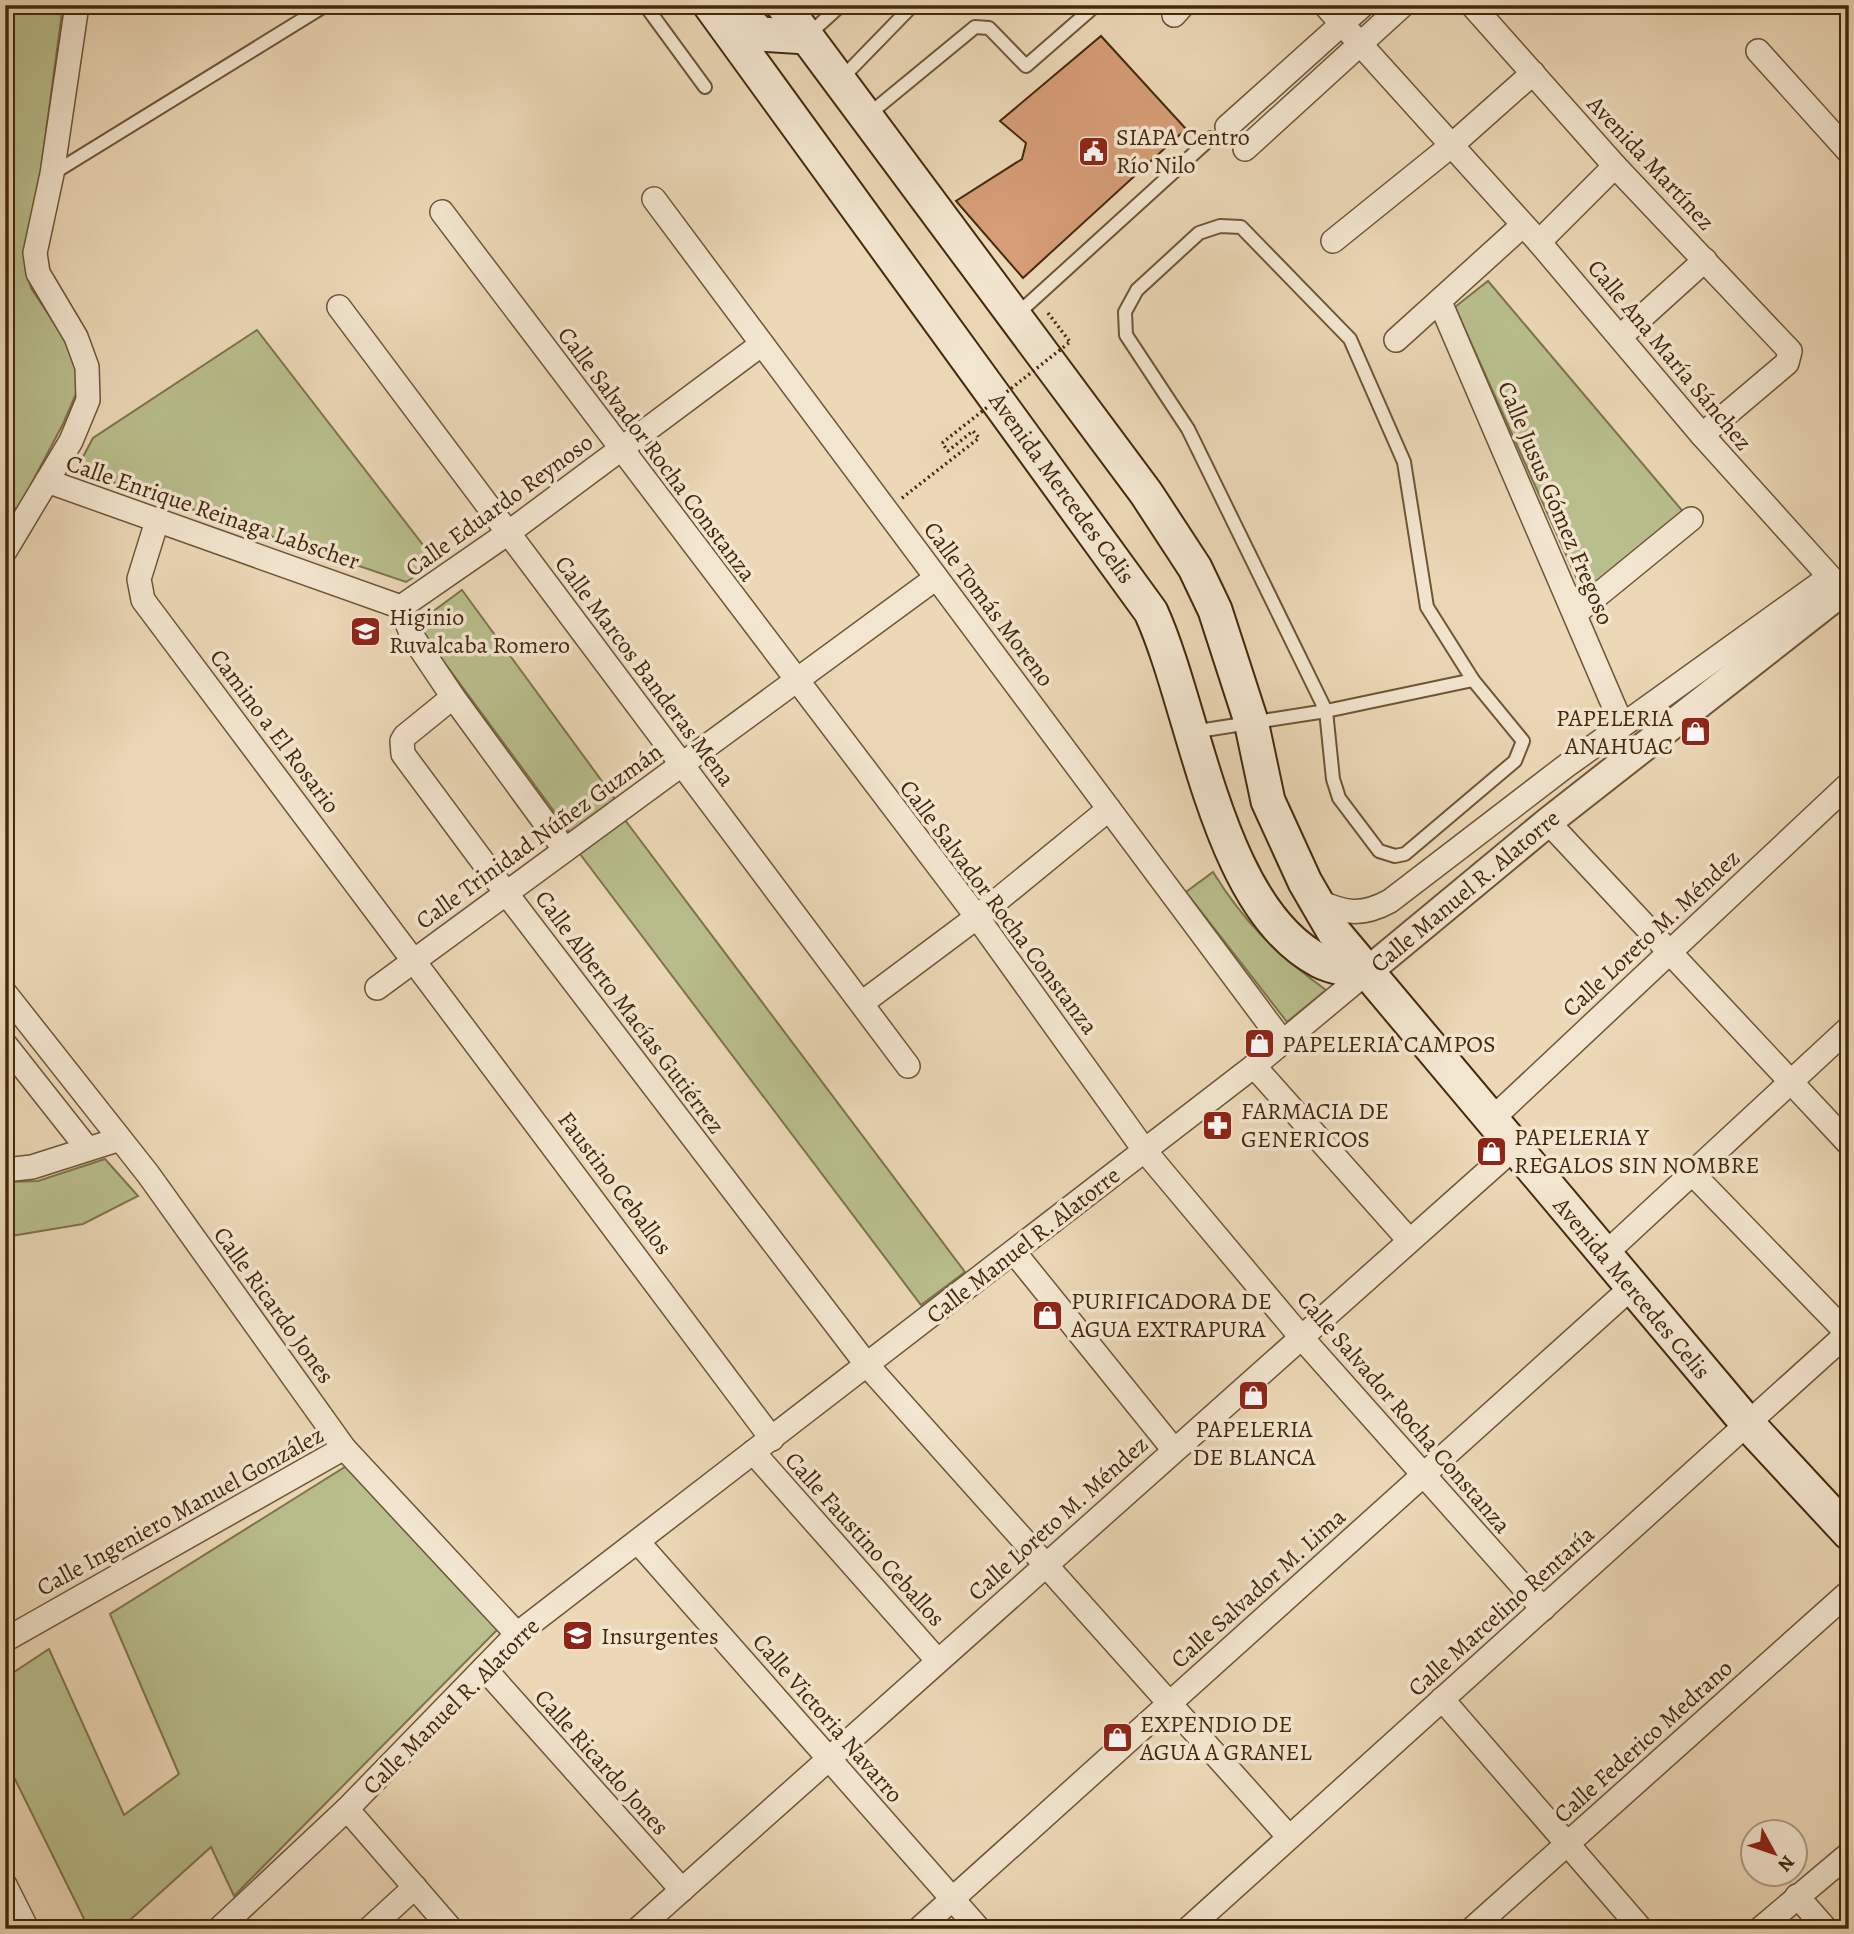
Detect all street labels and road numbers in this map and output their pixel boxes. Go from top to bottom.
street label: Avenida Martínez [1579,88,1722,237]
street label: Calle Ana María Sánchez [1580,253,1760,457]
street label: Calle Salvador Rocha Constanza [550,320,764,589]
street label: Calle Jusus Gómez Fregoso [1490,376,1622,630]
street label: Avenida Mercedes Celis [981,385,1142,590]
street label: Calle Eduardo Reynoso [399,426,599,584]
street label: Calle Enrique Reinaga Labscher [62,447,364,577]
street label: Calle Tomás Moreno [916,515,1062,693]
street label: Calle Marcos Banderas Mena [547,549,743,794]
street label: Camino a El Rosario [203,642,347,820]
street label: Calle Trinidad Núñez Guzmán [409,736,669,936]
street label: Calle Salvador Rocha Constanza [892,773,1106,1042]
street label: Calle Manuel R. Alatorre [1364,802,1566,980]
street label: Calle Loreto M. Méndez [1555,842,1747,1024]
street label: Calle Alberto Macías Gutiérrez [528,884,732,1140]
street label: Faustino Ceballos [551,1105,679,1261]
street label: Calle Manuel R. Alatorre [919,1159,1127,1331]
street label: Avenida Mercedes Celis [1545,1189,1718,1386]
street label: Calle Ricardo Jones [206,1220,342,1390]
street label: Calle Salvador Rocha Constanza [1290,1284,1519,1541]
street label: Calle Ingeniero Manuel González [31,1419,329,1603]
street label: Calle Loreto M. Méndez [961,1428,1155,1608]
street label: Calle Faustino Ceballos [778,1445,952,1633]
street label: Calle Salvador M. Lima [1164,1500,1353,1675]
street label: Calle Marcelino Rentaría [1401,1518,1602,1703]
street label: Calle Manuel R. Alatorre [356,1611,546,1801]
street label: Calle Victoria Navarro [745,1626,911,1810]
street label: Calle Federico Medrano [1547,1652,1739,1830]
street label: Calle Ricardo Jones [528,1682,676,1842]

